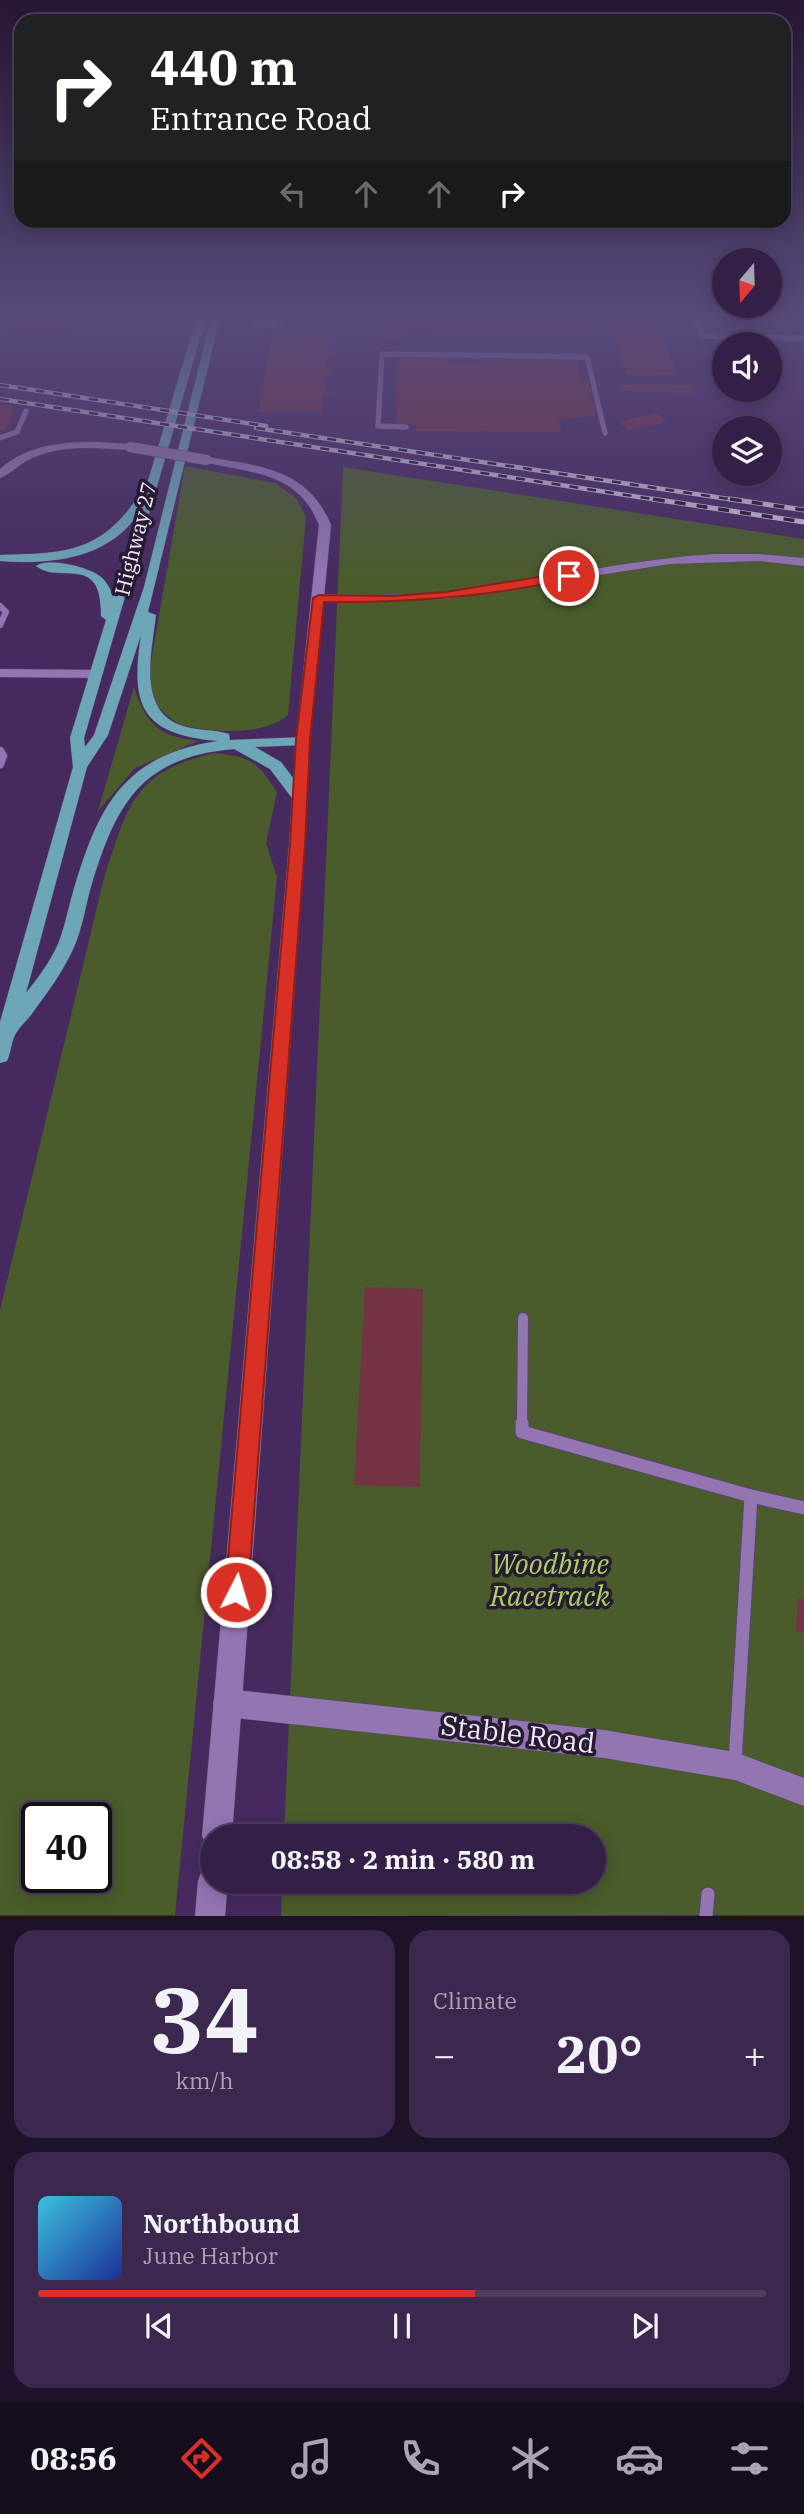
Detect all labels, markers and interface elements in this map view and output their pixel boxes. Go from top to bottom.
text: 440 m [150,35,297,98]
icon: right [35,42,126,133]
text: Entrance Road [150,97,371,139]
icon: left [274,175,312,213]
icon: ahead [347,175,385,213]
icon: ahead [420,175,458,213]
icon: right [493,175,531,213]
north arrow [712,248,782,318]
map controls [712,248,782,486]
button: sound [712,332,782,402]
button: layers [712,416,782,486]
street label: Highway 27 [107,479,163,598]
pin [539,546,599,606]
icon: arrive [550,557,588,595]
park label: Woodbine Racetrack [489,1545,610,1614]
position arrow [199,1555,273,1629]
street label: Stable Road [439,1706,597,1761]
speed limit sign: 40 [21,1802,112,1893]
text: 08:58 · 2 min · 580 m [271,1842,535,1876]
text: 34 [150,1960,259,2078]
text: Climate [433,1985,517,2015]
text: 20° [556,2020,643,2087]
text: − [433,2030,456,2079]
text: + [743,2030,766,2079]
text: km/h [175,2065,234,2095]
text: Northbound [143,2206,300,2240]
text: June Harbor [143,2240,278,2270]
icon: previous [140,2307,178,2345]
icon: pause [383,2307,421,2345]
icon: next [626,2307,664,2345]
icon: directions [177,2434,226,2483]
icon: music [287,2434,336,2483]
icon: phone [396,2434,445,2483]
icon: climate [506,2434,555,2483]
icon: car [615,2434,664,2483]
icon: filters [725,2434,774,2483]
text: 08:56 [30,2437,117,2479]

